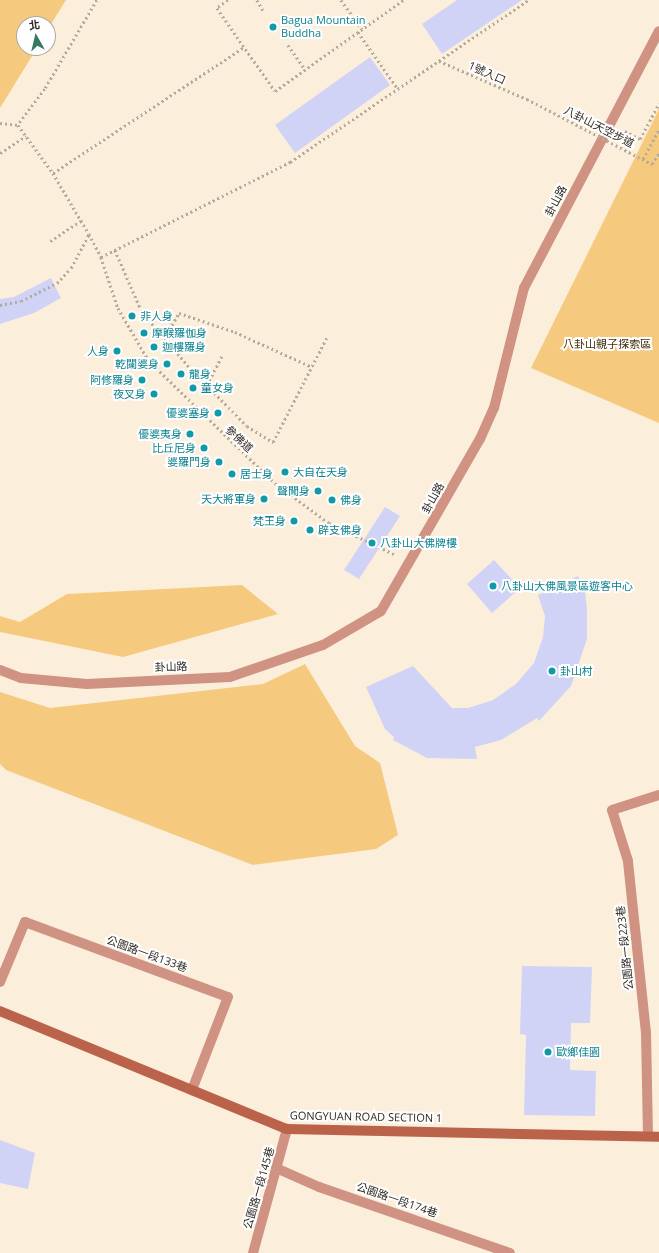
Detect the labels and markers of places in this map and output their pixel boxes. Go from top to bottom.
place label: Bagua Mountain Buddha [281,14,365,40]
marker: Bagua Mountain Buddha [268,22,278,32]
place label: 非人身 [140,309,173,323]
marker: 非人身 [127,311,137,321]
place label: 摩睺羅伽身 [152,326,207,340]
marker: 摩睺羅伽身 [139,328,149,338]
place label: 迦樓羅身 [162,340,206,354]
marker: 迦樓羅身 [149,342,159,352]
place label: 人身 [87,344,109,358]
marker: 人身 [112,346,122,356]
place label: 乾闥婆身 [115,357,159,371]
marker: 乾闥婆身 [162,359,172,369]
place label: 龍身 [189,367,211,381]
marker: 龍身 [176,369,186,379]
place label: 阿修羅身 [90,373,134,387]
marker: 阿修羅身 [137,375,147,385]
place label: 童女身 [201,381,234,395]
marker: 童女身 [188,383,198,393]
place label: 夜叉身 [113,387,146,401]
marker: 夜叉身 [149,389,159,399]
place label: 優婆塞身 [166,406,210,420]
marker: 優婆塞身 [213,408,223,418]
place label: 優婆夷身 [138,427,182,441]
marker: 優婆夷身 [185,429,195,439]
place label: 比丘尼身 [152,441,196,455]
marker: 比丘尼身 [199,443,209,453]
place label: 婆羅門身 [167,455,211,469]
marker: 婆羅門身 [214,457,224,467]
place label: 大自在天身 [293,465,348,479]
place label: 居士身 [240,467,273,481]
marker: 大自在天身 [280,467,290,477]
marker: 居士身 [227,469,237,479]
place label: 聲聞身 [277,484,310,498]
marker: 聲聞身 [313,486,323,496]
place label: 天大將軍身 [201,492,256,506]
place label: 佛身 [340,493,362,507]
marker: 天大將軍身 [259,494,269,504]
marker: 佛身 [327,495,337,505]
place label: 梵王身 [253,514,286,528]
marker: 梵王身 [289,516,299,526]
place label: 辟支佛身 [318,523,362,537]
marker: 辟支佛身 [305,525,315,535]
place label: 八卦山大佛牌樓 [380,536,457,550]
marker: 八卦山大佛牌樓 [367,538,377,548]
place label: 八卦山大佛風景區遊客中心 [501,579,633,593]
marker: 八卦山大佛風景區遊客中心 [488,581,498,591]
place label: 卦山村 [560,664,593,678]
marker: 卦山村 [547,666,557,676]
place label: 歐鄉佳園 [556,1045,600,1059]
marker: 歐鄉佳園 [543,1047,553,1057]

